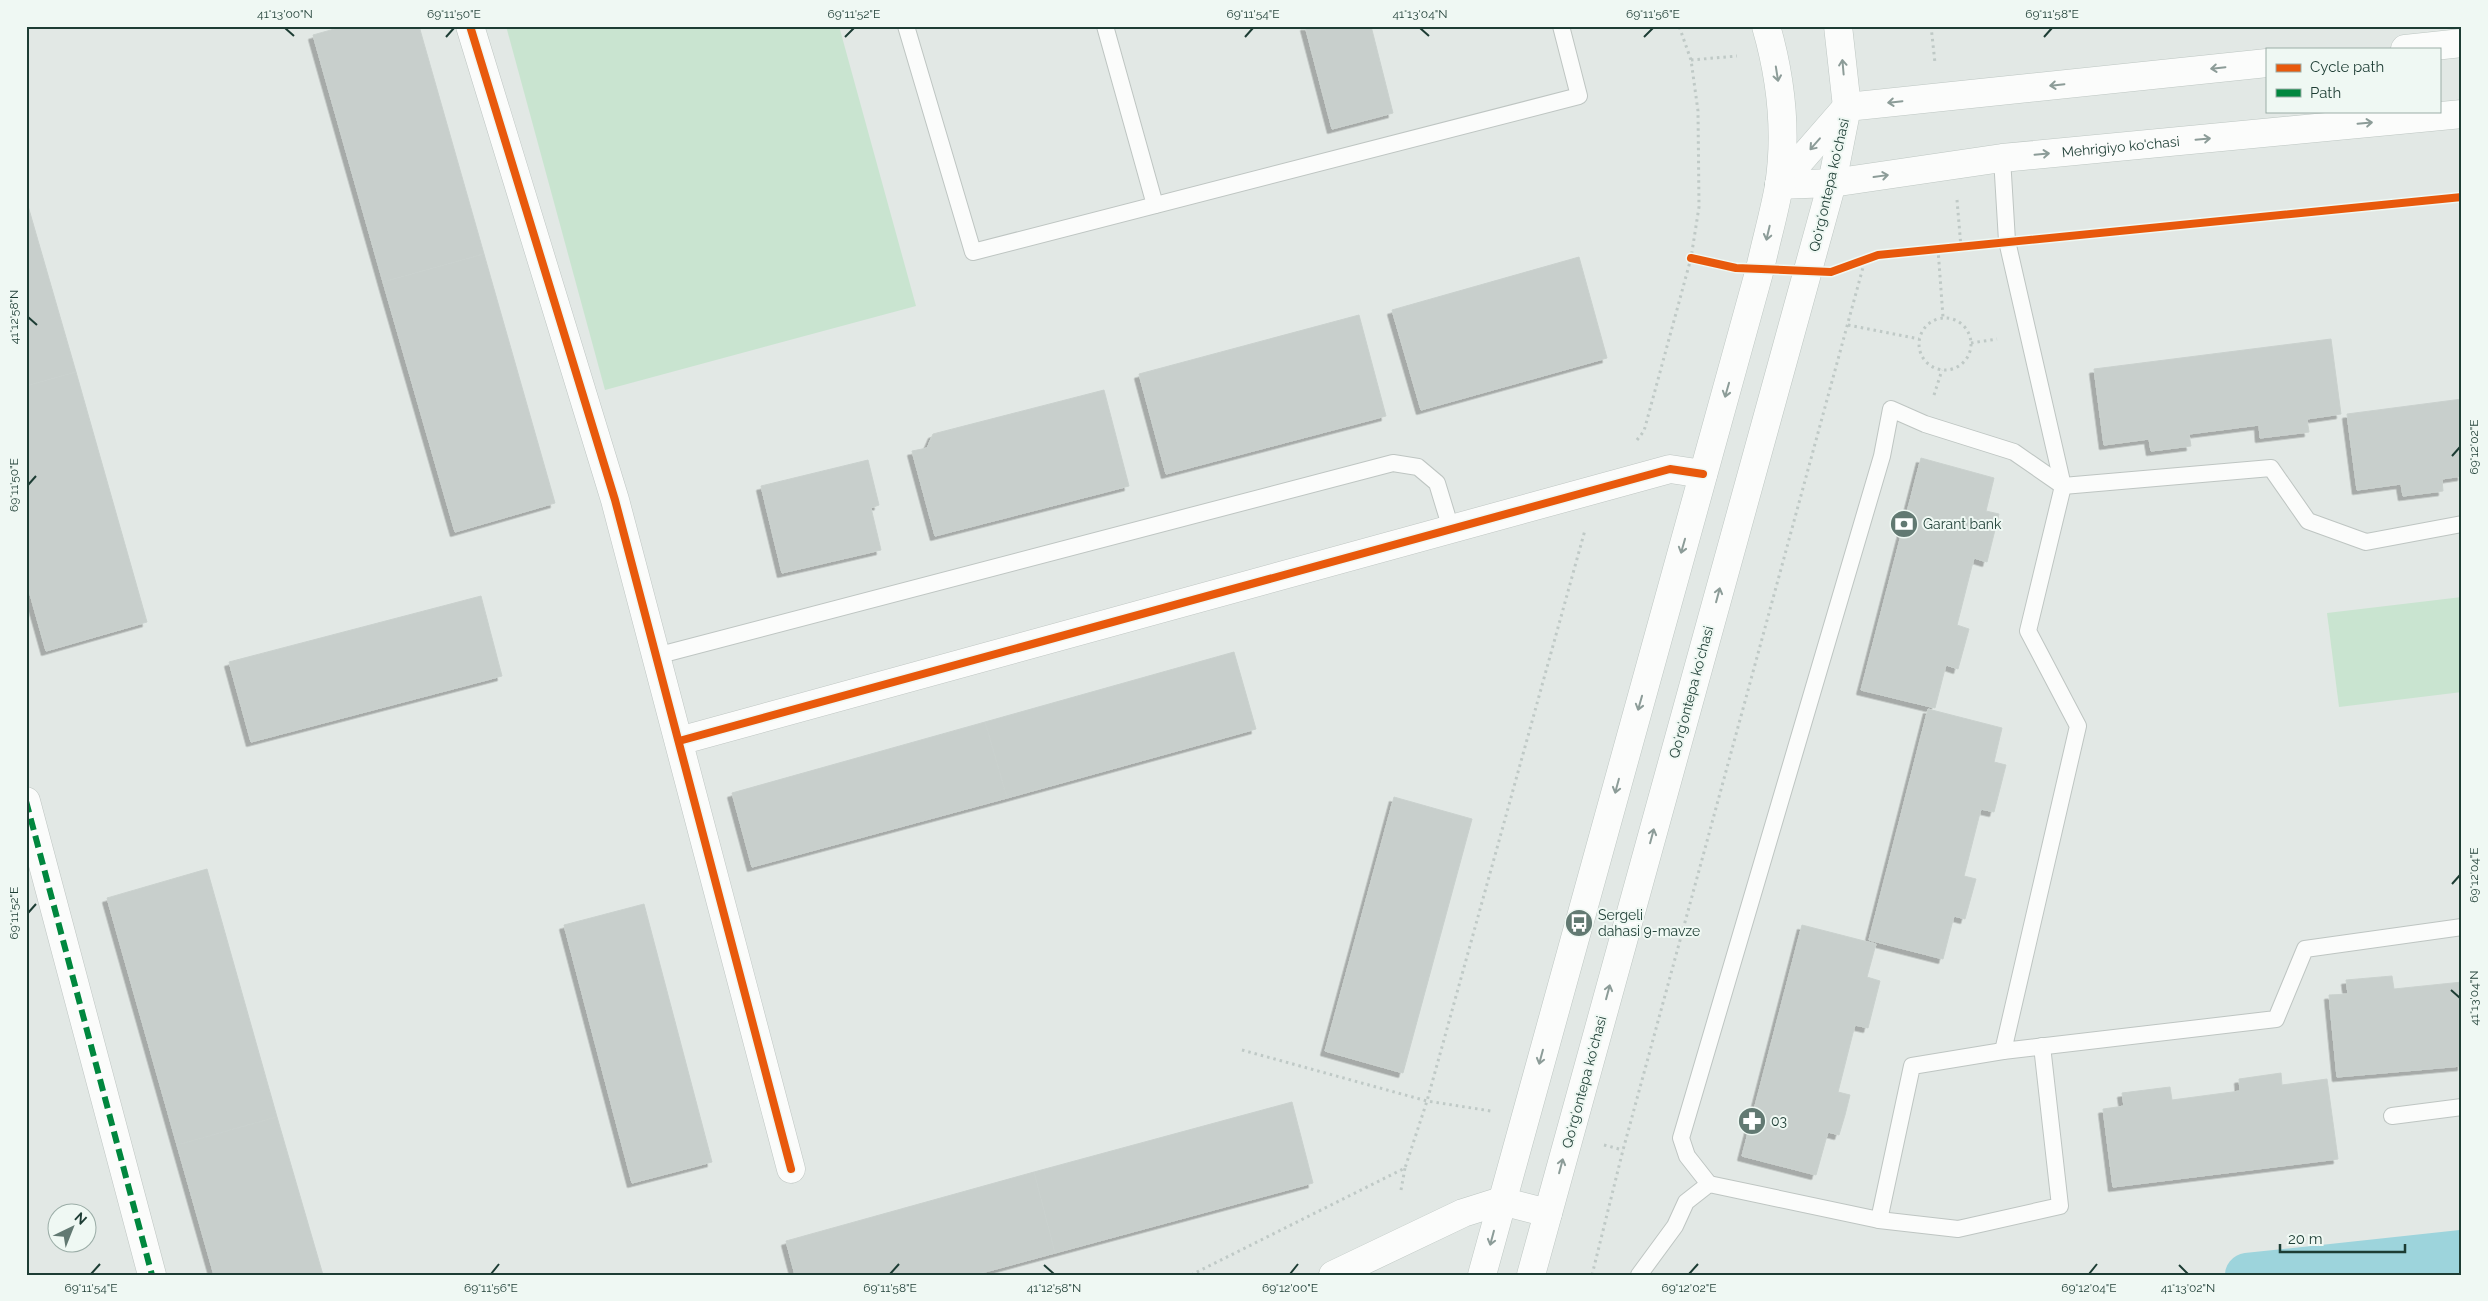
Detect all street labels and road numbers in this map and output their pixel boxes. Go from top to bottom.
street label: Qoʻrgʻontepa koʻchasi [1806,117,1852,253]
street label: Mehrigiyo ko'chasi [2061,133,2180,160]
street label: Qoʻrgʻontepa koʻchasi [1666,624,1716,760]
street label: Qoʻrgʻontepa koʻchasi [1559,1014,1609,1150]

